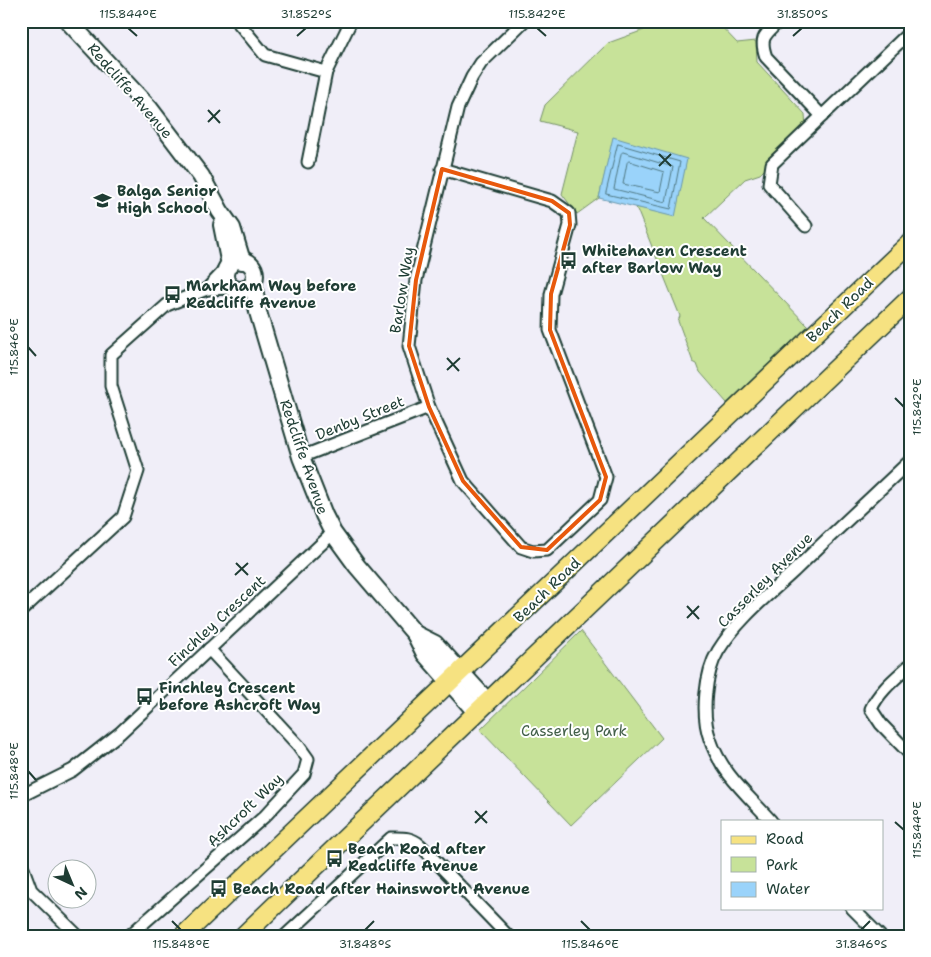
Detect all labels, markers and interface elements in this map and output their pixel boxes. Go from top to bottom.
text: 115.844°E [99,6,157,22]
text: 31.852°S [280,6,332,22]
text: 115.842°E [509,6,565,22]
text: 31.850°S [776,6,828,22]
street label: Redcliffe Avenue [83,39,177,143]
place label: Balga Senior High School [117,181,216,218]
school or university icon: Balga Senior High School [93,190,113,210]
place label: Whitehaven Crescent after Barlow Way [582,241,747,278]
street label: Barlow Way [385,245,419,335]
bus stop icon: Whitehaven Crescent after Barlow Way [558,250,578,270]
street label: Beach Road [802,273,878,347]
place label: Markham Way before Redcliffe Avenue [186,276,356,313]
bus stop icon: Markham Way before Redcliffe Avenue [162,285,182,305]
text: 115.846°E [6,318,22,376]
text: 115.842°E [909,379,925,435]
street label: Denby Street [313,391,407,445]
street label: Redcliffe Avenue [275,397,333,517]
street label: Casserley Avenue [713,528,817,632]
street label: Beach Road [509,553,585,627]
street label: Finchley Crescent [164,571,270,671]
place label: Finchley Crescent before Ashcroft Way [159,678,321,715]
bus stop icon: Finchley Crescent before Ashcroft Way [135,687,155,707]
park label: Casserley Park [521,721,627,741]
text: 115.848°E [6,742,22,800]
street label: Ashcroft Way [203,769,287,851]
text: 115.844°E [909,801,925,859]
legend [721,820,884,910]
text: Road [766,829,804,849]
place label: Beach Road after Redcliffe Avenue [348,839,486,876]
bus stop icon: Beach Road after Redcliffe Avenue [324,848,344,868]
text: Park [766,855,798,875]
north arrow [48,860,98,910]
bus stop icon: Beach Road after Hainsworth Avenue [209,879,229,899]
place label: Beach Road after Hainsworth Avenue [233,879,530,899]
text: Water [766,879,810,899]
text: N [71,883,91,904]
text: 115.848°E [152,936,210,952]
text: 31.848°S [339,936,391,952]
text: 115.846°E [561,936,619,952]
text: 31.846°S [835,936,888,952]

